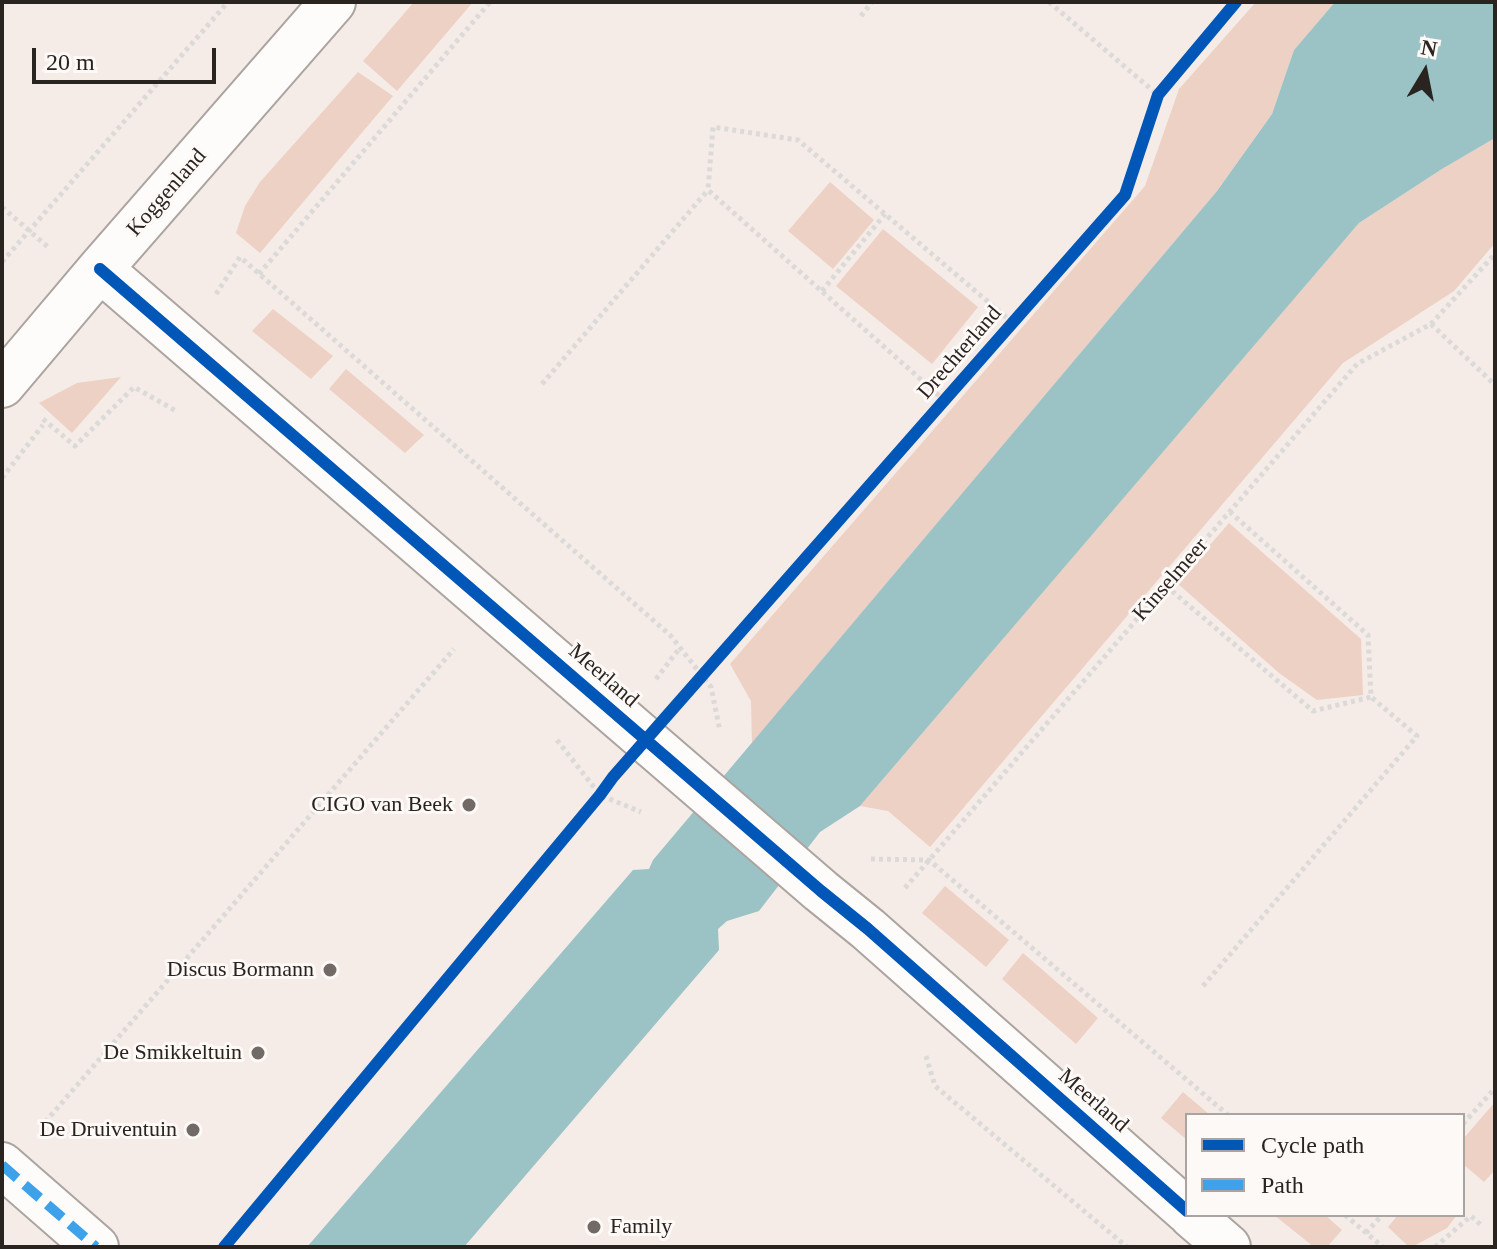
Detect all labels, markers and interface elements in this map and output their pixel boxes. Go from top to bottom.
scale bar [36,32,220,82]
north arrow [1385,32,1465,112]
text: N [1419,34,1439,62]
text: 20 m [46,49,95,75]
street label: Koggenland [122,144,212,242]
street label: Drechterland [912,301,1008,405]
street label: Kinselmeer [1128,533,1214,627]
street label: Meerland [563,638,643,714]
place label: CIGO van Beek [311,792,453,818]
marker: CIGO van Beek [460,796,478,814]
place label: Discus Bormann [167,957,314,983]
marker: Discus Bormann [321,961,339,979]
place label: De Smikkeltuin [103,1040,242,1066]
marker: De Smikkeltuin [249,1044,267,1062]
street label: Meerland [1053,1063,1133,1139]
legend [1185,1113,1465,1217]
place label: De Druiventuin [40,1117,177,1143]
marker: De Druiventuin [184,1121,202,1139]
text: Cycle path [1261,1132,1364,1158]
text: Path [1261,1172,1304,1198]
place label: Family [610,1214,672,1240]
marker: Family [585,1218,603,1236]

